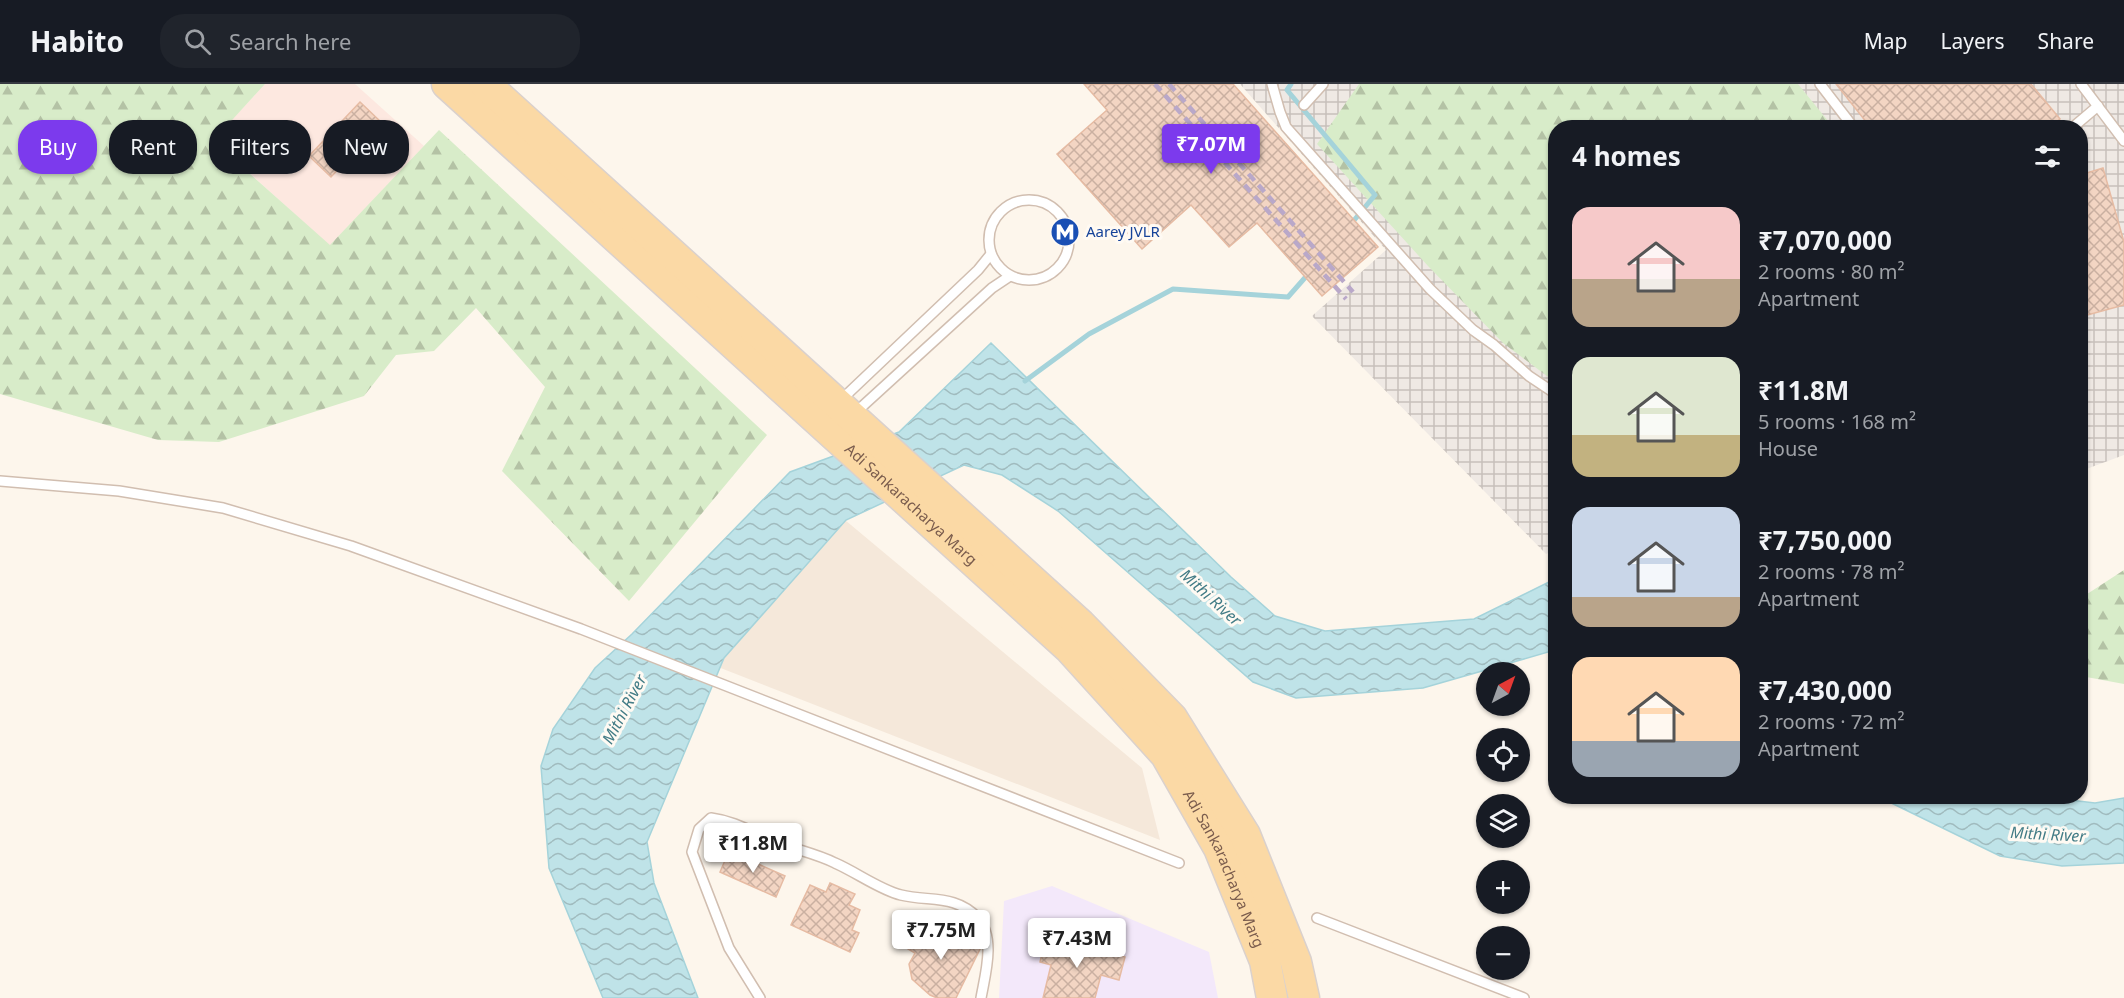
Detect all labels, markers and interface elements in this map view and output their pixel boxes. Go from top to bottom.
search box [160,14,580,68]
text: Habito [30,22,124,60]
icon: search [181,25,214,58]
text: Search here [229,26,351,56]
text: Map [1864,27,1908,55]
text: Layers [1941,27,2005,55]
text: Share [2038,27,2094,55]
chip: Buy [18,120,97,174]
chip: Rent [109,120,197,174]
chip: Filters [209,120,311,174]
chip: New [323,120,409,174]
pin: ₹7.07M [1162,124,1260,175]
text: ₹7.07M [1176,130,1246,157]
text: 4 homes [1572,138,1681,174]
icon: filters [2031,140,2064,173]
metro station icon: Aarey JVLR [1049,216,1081,248]
place label: Aarey JVLR [1086,221,1161,241]
text: ₹7,070,000 [1758,222,1892,258]
icon: home [1620,231,1692,303]
text: 2 rooms · 80 m² [1758,258,1905,285]
text: Apartment [1758,285,1859,312]
text: ₹11.8M [1758,372,1849,408]
icon: home [1620,381,1692,453]
text: 5 rooms · 168 m² [1758,408,1916,435]
text: House [1758,435,1818,462]
street label: Adi Sankaracharya Marg [841,439,982,569]
text: ₹7,750,000 [1758,522,1892,558]
icon: home [1620,531,1692,603]
text: 2 rooms · 78 m² [1758,558,1905,585]
water label: Mithi River [1176,564,1247,631]
text: Apartment [1758,585,1859,612]
north arrow [1476,662,1530,716]
map controls [1476,662,1530,980]
water label: Mithi River [597,670,652,748]
text: ₹7,430,000 [1758,672,1892,708]
icon: home [1620,681,1692,753]
text: 2 rooms · 72 m² [1758,708,1905,735]
button: locate [1476,728,1530,782]
text: Apartment [1758,735,1859,762]
street label: Adi Sankaracharya Marg [1179,786,1269,950]
button: layers [1476,794,1530,848]
water label: Mithi River [2010,821,2087,847]
pin: ₹11.8M [704,823,802,874]
text: ₹11.8M [718,829,788,856]
button: + [1476,860,1530,914]
pin: ₹7.75M [892,910,990,961]
text: ₹7.75M [906,916,976,943]
pin: ₹7.43M [1028,918,1126,969]
text: ₹7.43M [1042,924,1112,951]
button: − [1476,926,1530,980]

